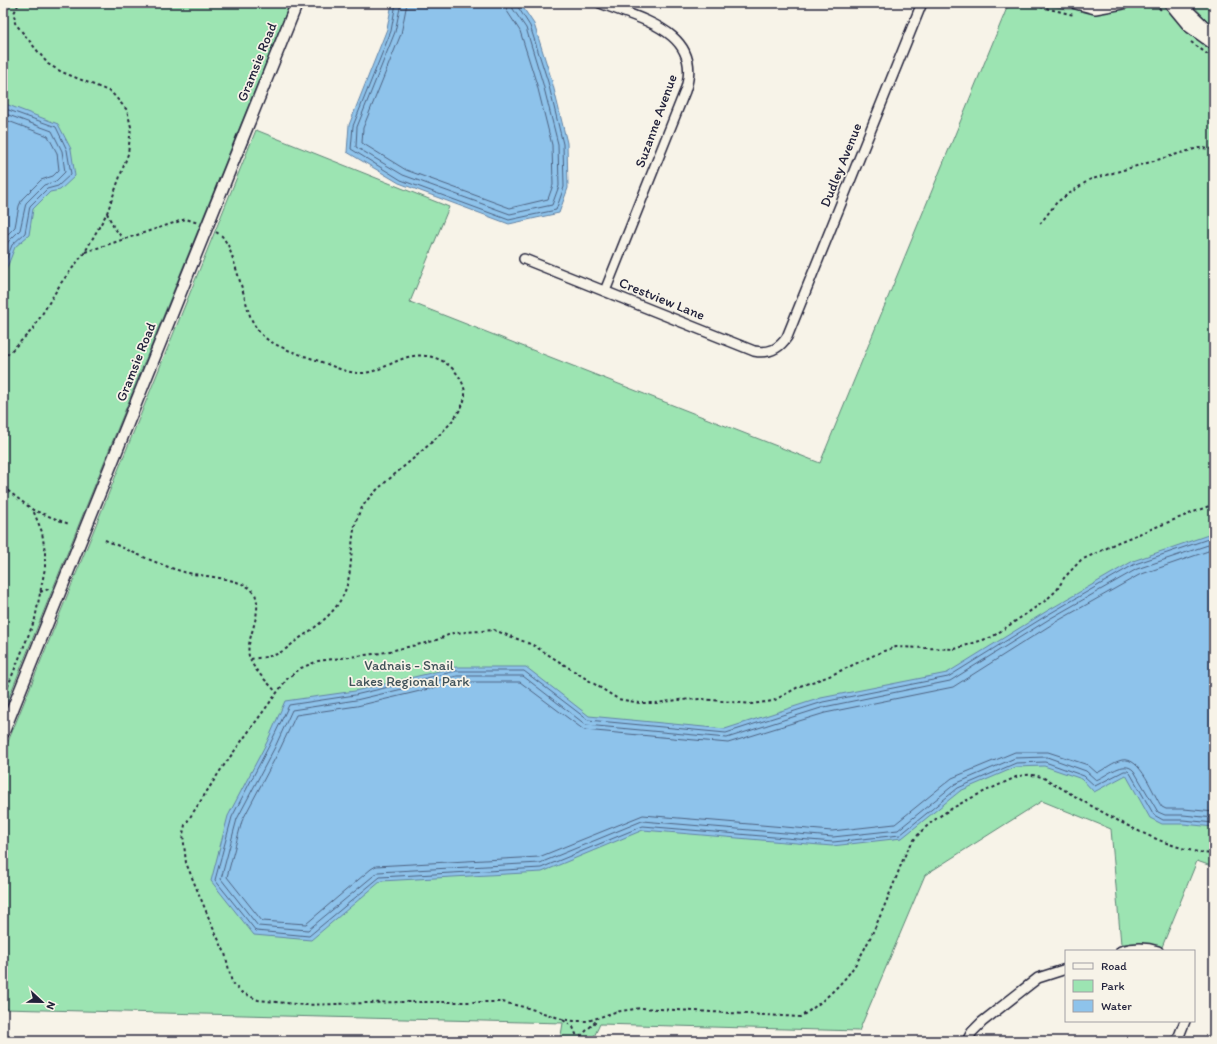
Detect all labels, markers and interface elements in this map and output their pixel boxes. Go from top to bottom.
street label: Gramsie Road [233,20,281,104]
street label: Suzanne Avenue [631,72,681,170]
street label: Dudley Avenue [816,120,866,209]
street label: Crestview Lane [617,274,708,324]
street label: Gramsie Road [112,320,160,404]
park label: Vadnais - Snail Lakes Regional Park [349,657,470,690]
legend [1065,950,1195,1022]
text: Road [1101,959,1127,973]
text: Park [1101,979,1125,993]
north arrow [22,982,62,1022]
text: Water [1101,999,1132,1013]
text: N [43,1000,58,1011]

